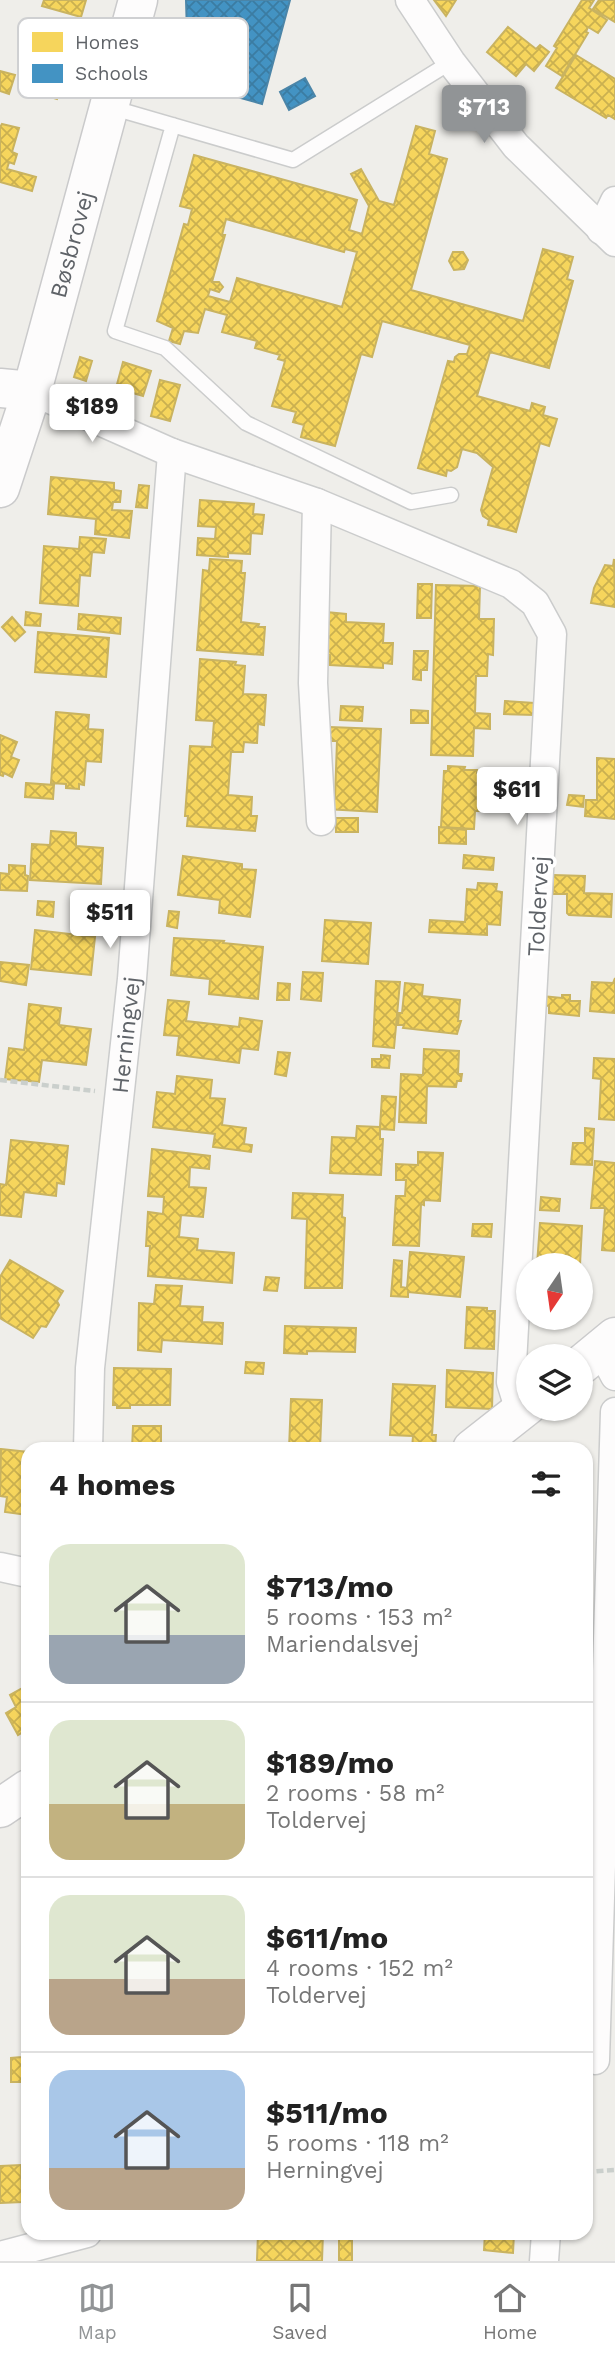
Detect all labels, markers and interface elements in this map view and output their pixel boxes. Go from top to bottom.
legend [18,18,248,98]
text: Homes [75,31,139,54]
text: Schools [75,62,148,85]
pin: $713 [443,86,525,145]
text: $713 [458,94,510,121]
street label: Bøsbrovej [45,188,100,301]
pin: $189 [51,384,133,444]
text: $189 [65,393,119,420]
pin: $611 [476,768,558,827]
text: $611 [493,776,541,803]
street label: Toldervej [522,855,555,957]
pin: $511 [69,890,151,950]
text: $511 [86,899,134,926]
street label: Herningvej [107,975,146,1095]
north arrow [516,1253,593,1330]
map controls [516,1253,593,1421]
button: layers [516,1344,593,1421]
icon: filters [527,1465,565,1503]
text: 4 homes [49,1467,175,1502]
text: $713/mo [266,1569,393,1604]
icon: home [105,1572,189,1656]
text: 5 rooms · 153 m² [266,1604,452,1631]
text: Mariendalsvej [266,1631,419,1658]
text: $189/mo [266,1745,394,1780]
icon: home [105,1748,189,1832]
text: 2 rooms · 58 m² [266,1780,445,1807]
text: Toldervej [266,1807,367,1834]
text: $611/mo [266,1920,388,1955]
icon: home [105,1923,189,2007]
text: 4 rooms · 152 m² [266,1955,453,1982]
text: Toldervej [266,1982,367,2009]
text: $511/mo [266,2095,388,2130]
icon: home [105,2098,189,2182]
text: 5 rooms · 118 m² [266,2130,449,2157]
text: Herningvej [266,2157,384,2184]
tab: Map [78,2279,117,2344]
tab: Saved [272,2279,327,2344]
tab: Home [483,2279,537,2344]

